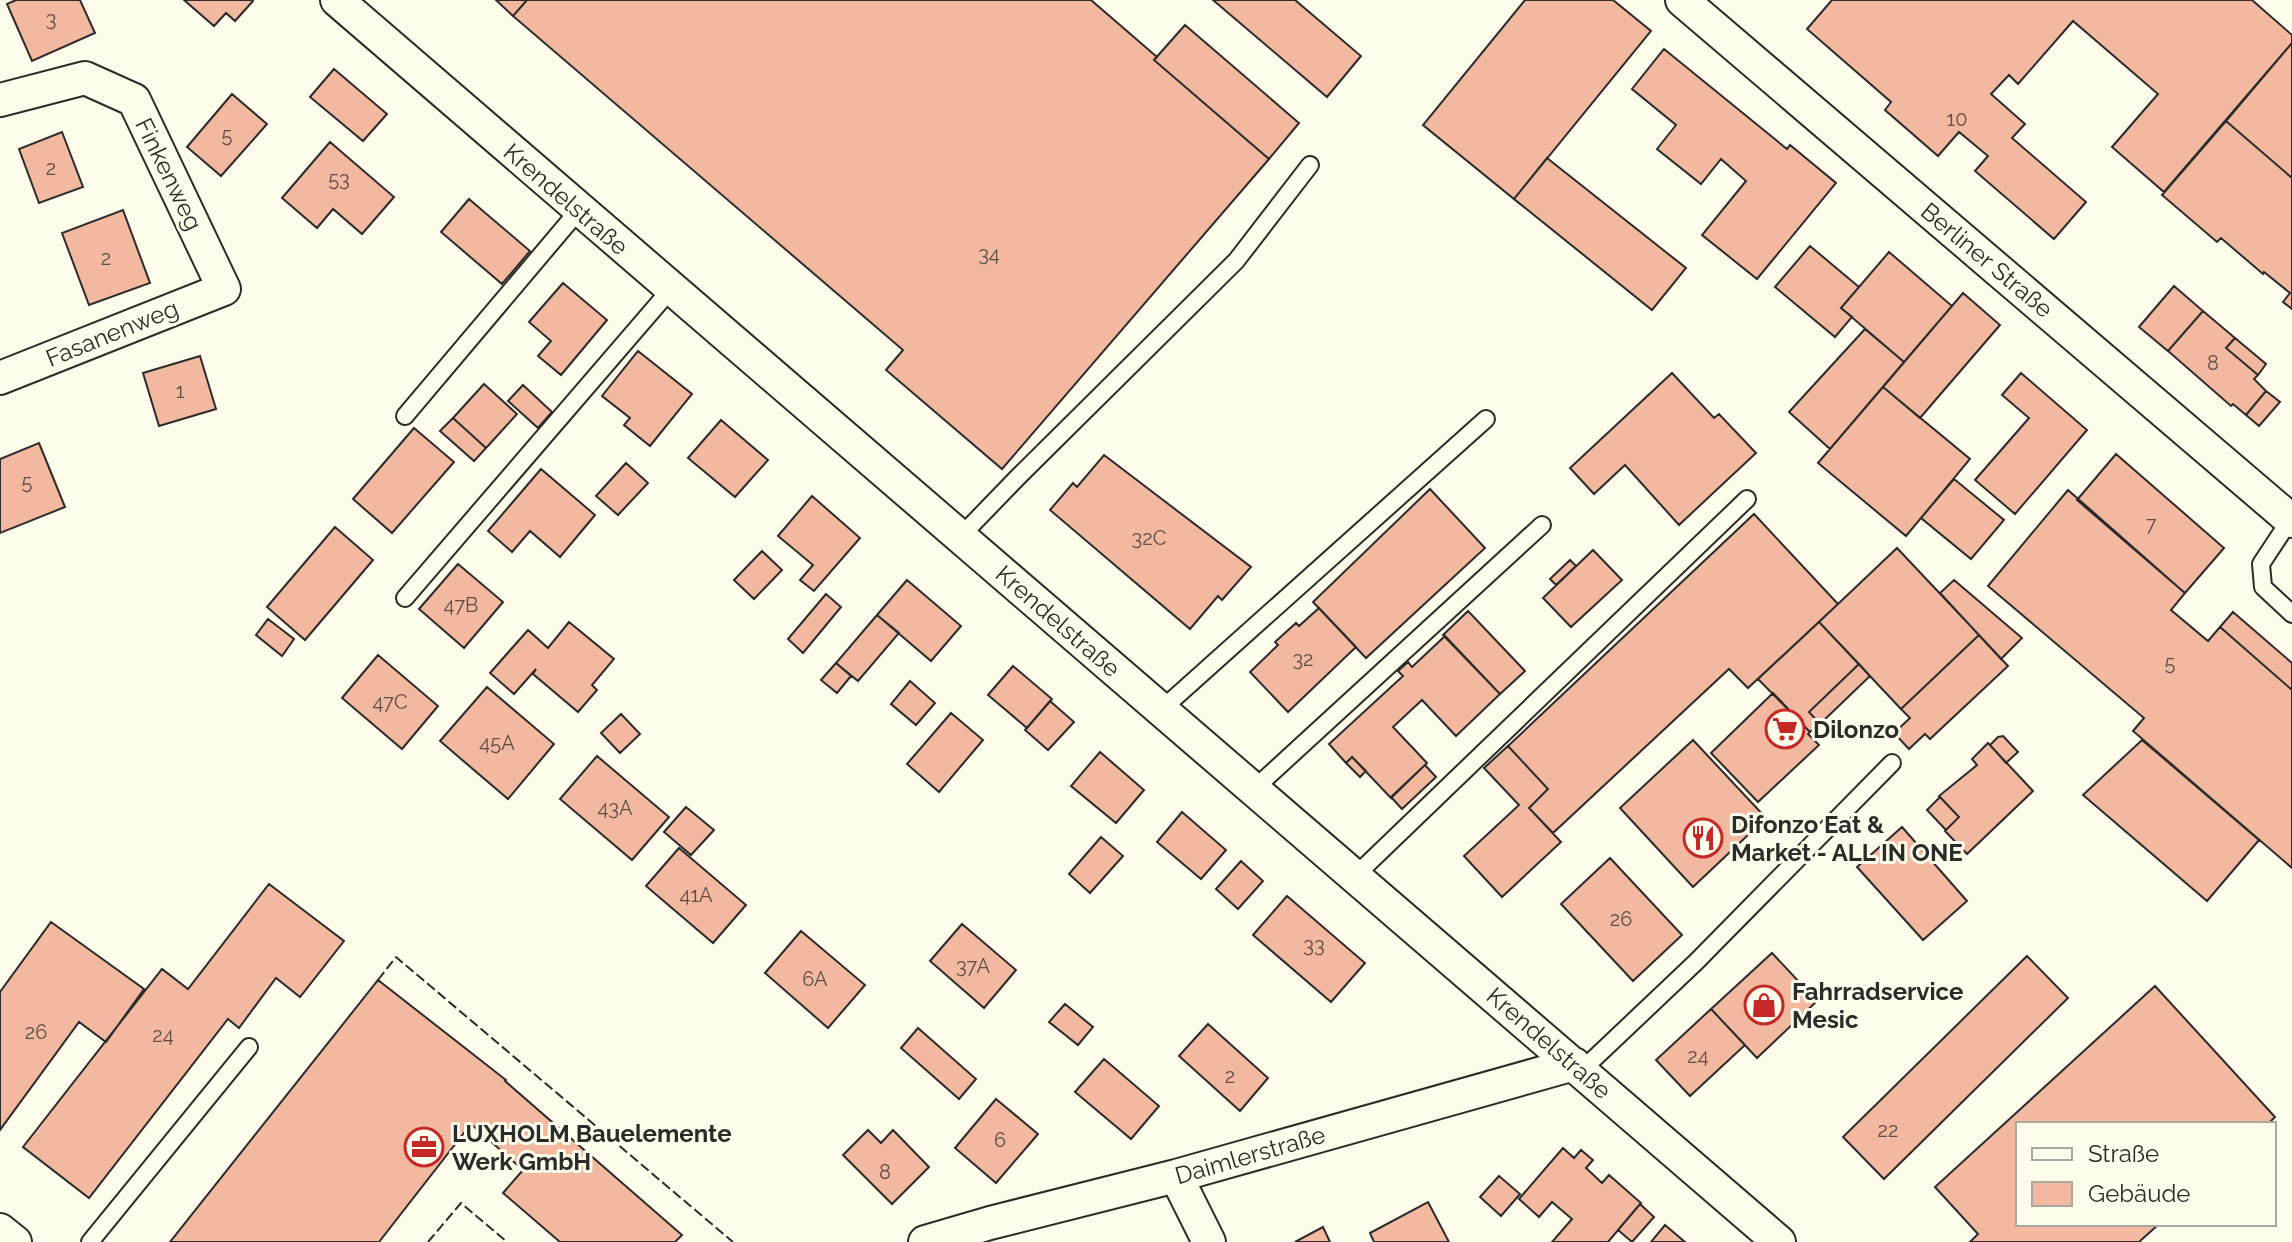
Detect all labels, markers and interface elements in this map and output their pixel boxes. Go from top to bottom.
house number: 3 [46,7,56,31]
house number: 10 [1947,107,1967,131]
street label: Finkenweg [129,113,209,235]
house number: 5 [222,123,233,147]
street label: Krendelstraße [498,137,634,261]
house number: 2 [46,156,56,180]
house number: 53 [328,167,350,191]
street label: Berliner Straße [1915,196,2059,324]
house number: 34 [978,242,1000,266]
house number: 2 [101,246,111,270]
street label: Fasanenweg [42,293,182,373]
house number: 8 [2207,351,2219,375]
house number: 1 [176,379,185,403]
house number: 5 [22,470,33,494]
house number: 7 [2146,512,2157,536]
house number: 32C [1132,526,1167,550]
street label: Krendelstraße [990,559,1126,683]
house number: 47B [444,593,478,617]
house number: 32 [1292,647,1314,671]
house number: 5 [2165,651,2176,675]
house number: 47C [372,690,408,714]
supermarket icon: Dilonzo [1764,708,1806,750]
place label: Dilonzo [1813,715,1899,744]
house number: 45A [479,731,515,755]
house number: 43A [597,796,633,820]
place label: Difonzo Eat & Market - ALL IN ONE [1731,810,1963,867]
restaurant icon: Difonzo Eat & Market - ALL IN ONE [1682,817,1724,859]
house number: 41A [680,883,713,907]
house number: 26 [1610,907,1632,931]
house number: 33 [1303,933,1325,957]
house number: 37A [956,954,990,978]
house number: 6A [802,967,828,991]
place label: Fahrradservice Mesic [1792,977,1963,1034]
street label: Krendelstraße [1481,981,1617,1105]
shop icon: Fahrradservice Mesic [1743,984,1785,1026]
house number: 26 [25,1020,47,1044]
house number: 24 [152,1023,174,1047]
house number: 24 [1687,1044,1709,1068]
house number: 2 [1225,1064,1235,1088]
house number: 22 [1878,1118,1898,1142]
place label: LUXHOLM Bauelemente Werk GmbH [452,1119,732,1176]
street label: Daimlerstraße [1172,1120,1328,1190]
legend [2016,1122,2276,1226]
office icon: LUXHOLM Bauelemente Werk GmbH [403,1126,445,1168]
house number: 6 [994,1128,1006,1152]
text: Straße [2088,1139,2159,1168]
house number: 8 [879,1160,891,1184]
text: Gebäude [2088,1179,2190,1208]

